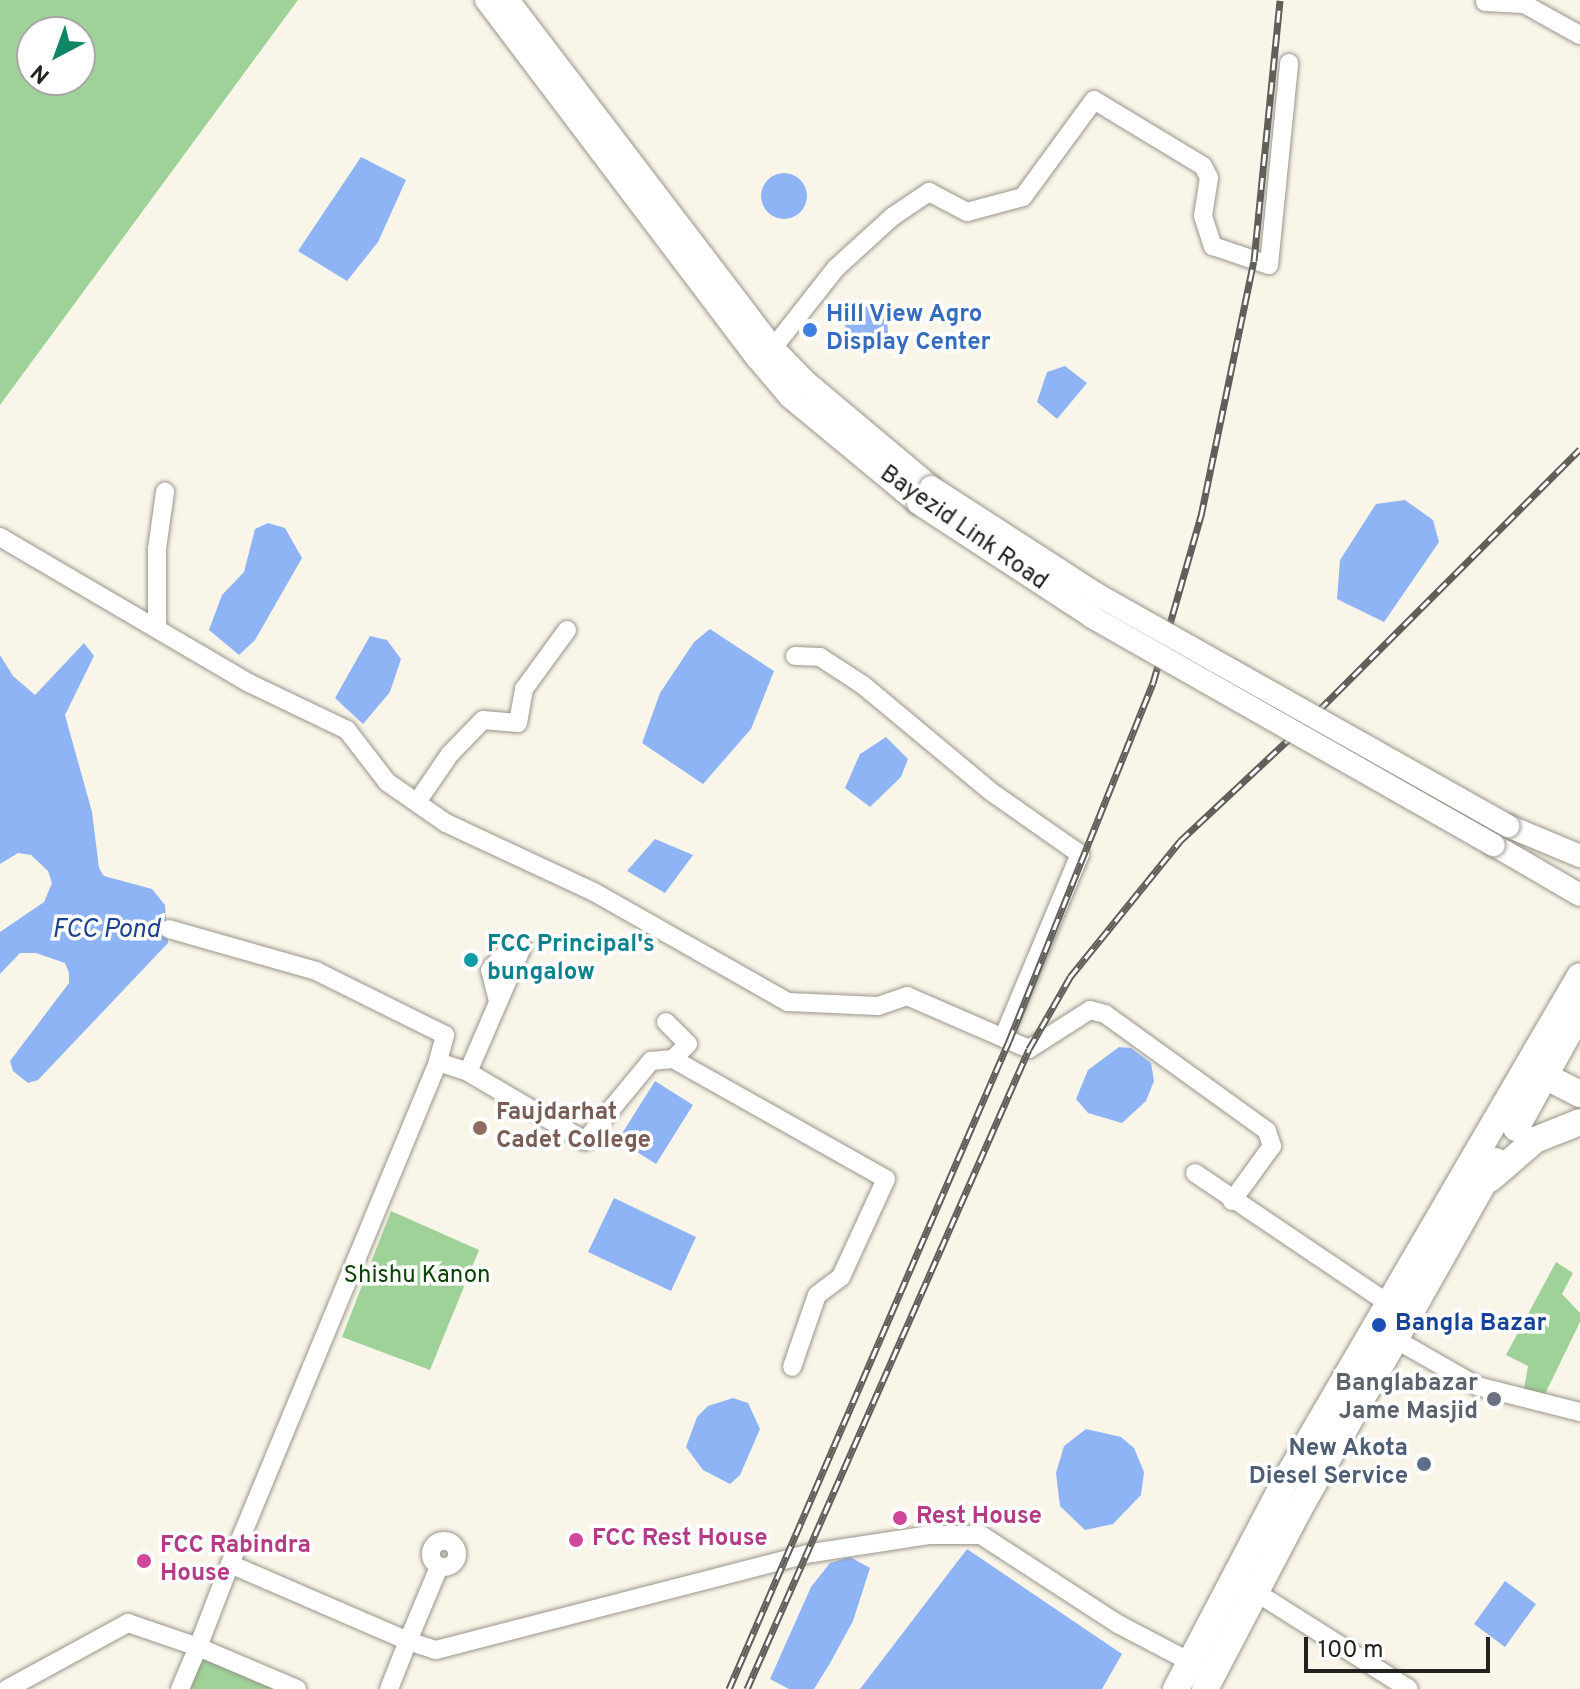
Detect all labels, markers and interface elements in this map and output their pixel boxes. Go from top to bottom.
north arrow [16,16,96,96]
text: N [26,58,56,88]
place label: Hill View Agro Display Center [826,302,991,358]
marker: Hill View Agro Display Center [801,321,819,339]
street label: Bayezid Link Road [874,460,1052,598]
water label: FCC Pond [52,915,160,947]
place label: FCC Principal's bungalow [487,932,655,988]
marker: FCC Principal's bungalow [462,951,480,969]
place label: Faujdarhat Cadet College [496,1100,651,1156]
marker: Faujdarhat Cadet College [471,1119,489,1137]
park label: Shishu Kanon [344,1263,490,1291]
place label: Bangla Bazar [1395,1311,1546,1339]
marker: Bangla Bazar [1370,1316,1388,1334]
place label: Banglabazar Jame Masjid [1335,1371,1478,1427]
marker: Banglabazar Jame Masjid [1485,1390,1503,1408]
place label: New Akota Diesel Service [1249,1436,1408,1492]
marker: New Akota Diesel Service [1415,1455,1433,1473]
place label: Rest House [916,1504,1042,1532]
marker: Rest House [891,1509,909,1527]
place label: FCC Rest House [592,1526,768,1554]
marker: FCC Rest House [567,1531,585,1549]
place label: FCC Rabindra House [160,1533,311,1589]
marker: FCC Rabindra House [135,1552,153,1570]
scale bar [1308,1621,1494,1671]
text: 100 m [1318,1636,1384,1666]

